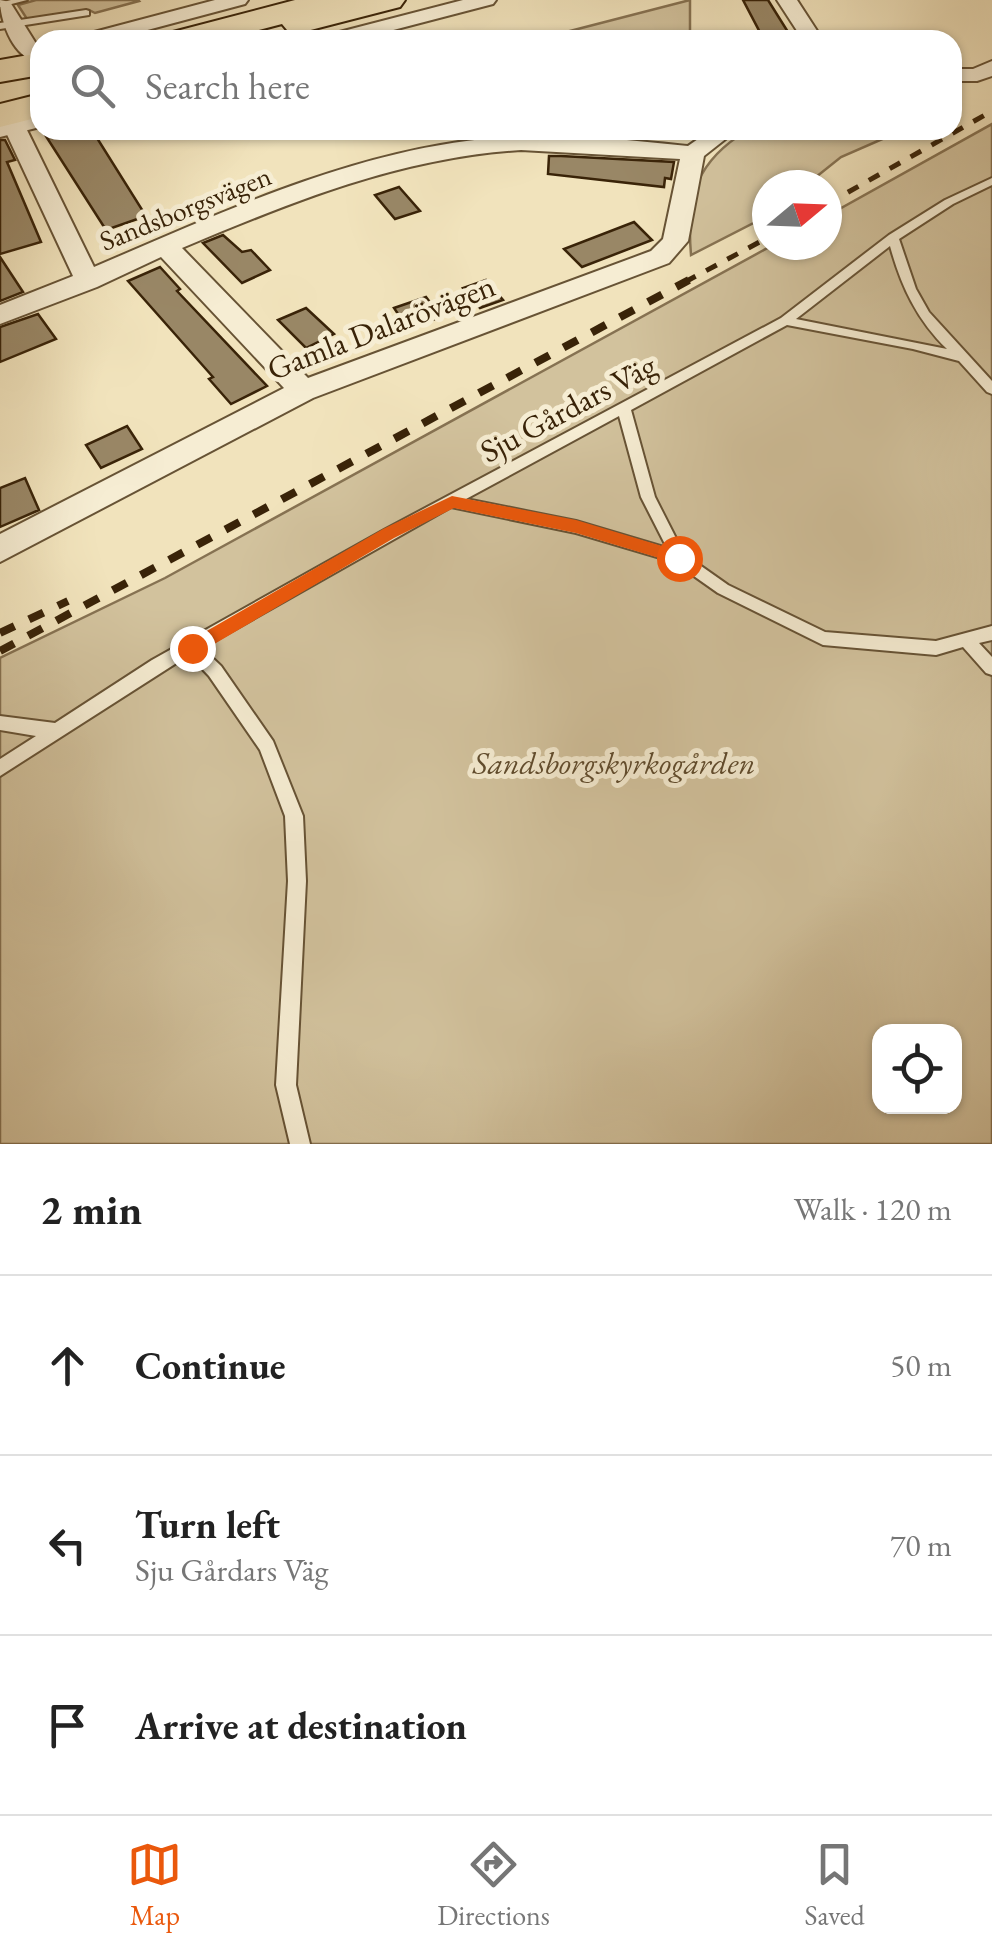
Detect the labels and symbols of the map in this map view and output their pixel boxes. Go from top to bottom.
street label: Sandsborgsvägen [94,157,276,259]
north arrow [752,170,842,260]
street label: Gamla Dalarövägen [261,264,501,390]
street label: Sju Gårdars Väg [473,344,664,472]
route start [657,536,703,582]
route end [170,626,216,672]
park label: Sandsborgskyrkogården [472,742,755,784]

